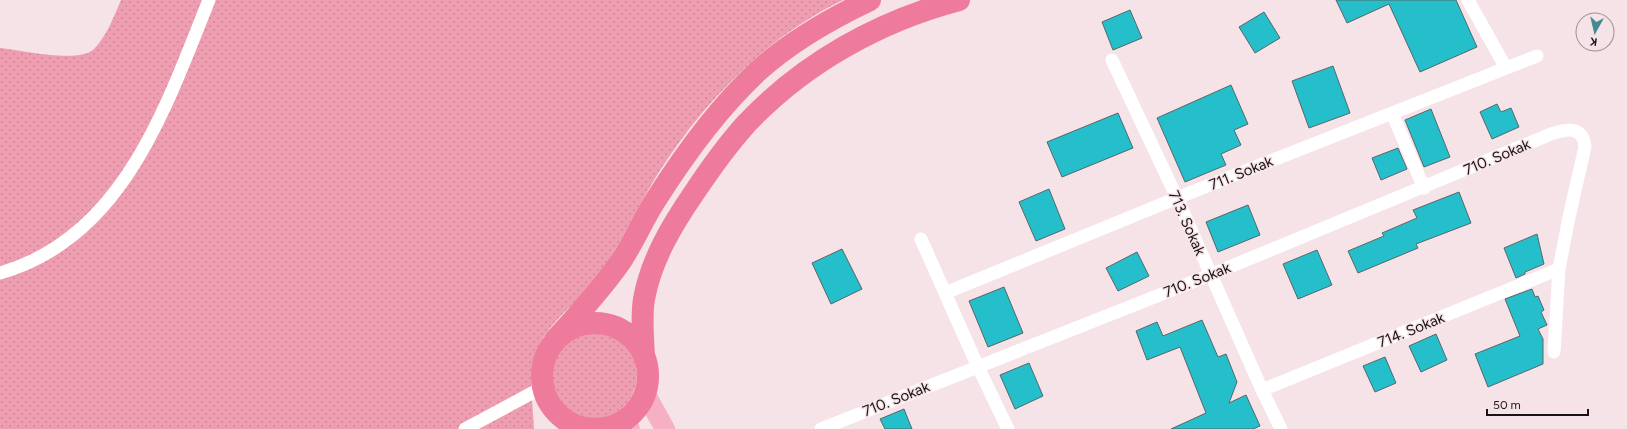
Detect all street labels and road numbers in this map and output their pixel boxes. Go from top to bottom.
street label: 710. Sokak [1461,135,1534,179]
street label: 711. Sokak [1206,152,1276,194]
street label: 713. Sokak [1165,188,1210,259]
street label: 710. Sokak [1161,258,1234,302]
street label: 714. Sokak [1375,308,1448,352]
street label: 710. Sokak [860,377,933,421]

